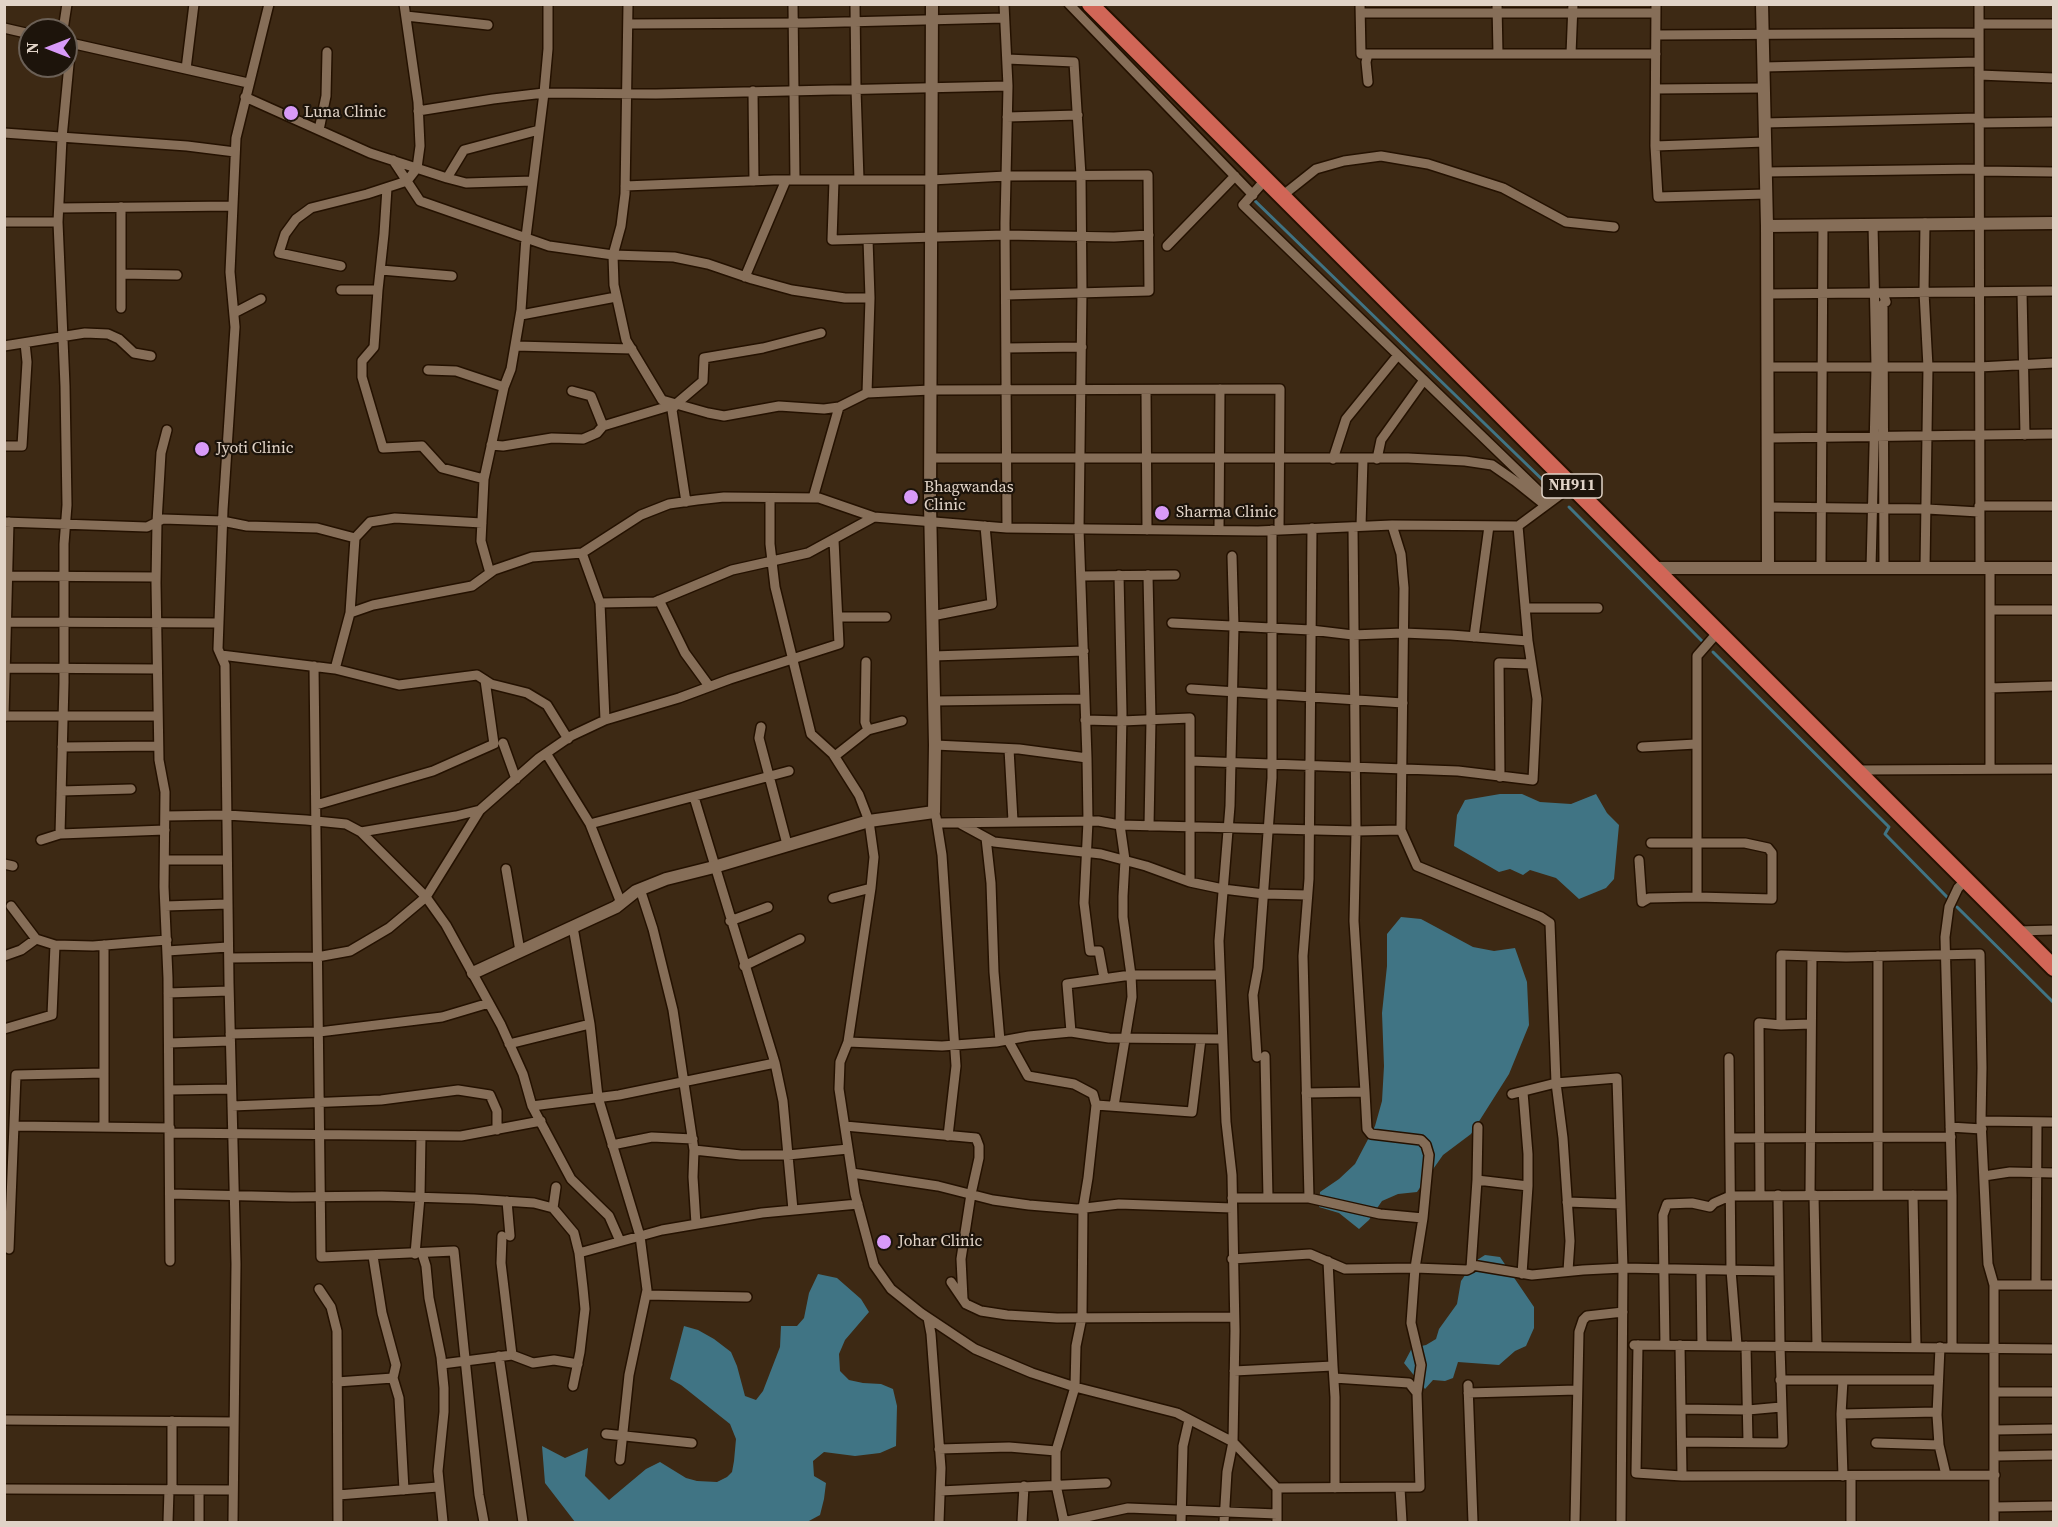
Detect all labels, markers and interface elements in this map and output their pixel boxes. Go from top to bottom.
north arrow [18,18,78,78]
text: N [21,42,43,54]
place label: Luna Clinic [304,103,386,123]
marker: Luna Clinic [282,104,300,122]
place label: Jyoti Clinic [216,439,294,459]
marker: Jyoti Clinic [193,440,211,458]
road number: NH911 [1542,474,1602,498]
place label: Bhagwandas Clinic [924,478,1014,516]
marker: Bhagwandas Clinic [902,488,920,506]
place label: Sharma Clinic [1176,503,1277,523]
marker: Sharma Clinic [1153,504,1171,522]
place label: Johar Clinic [898,1232,982,1252]
marker: Johar Clinic [875,1233,893,1251]

